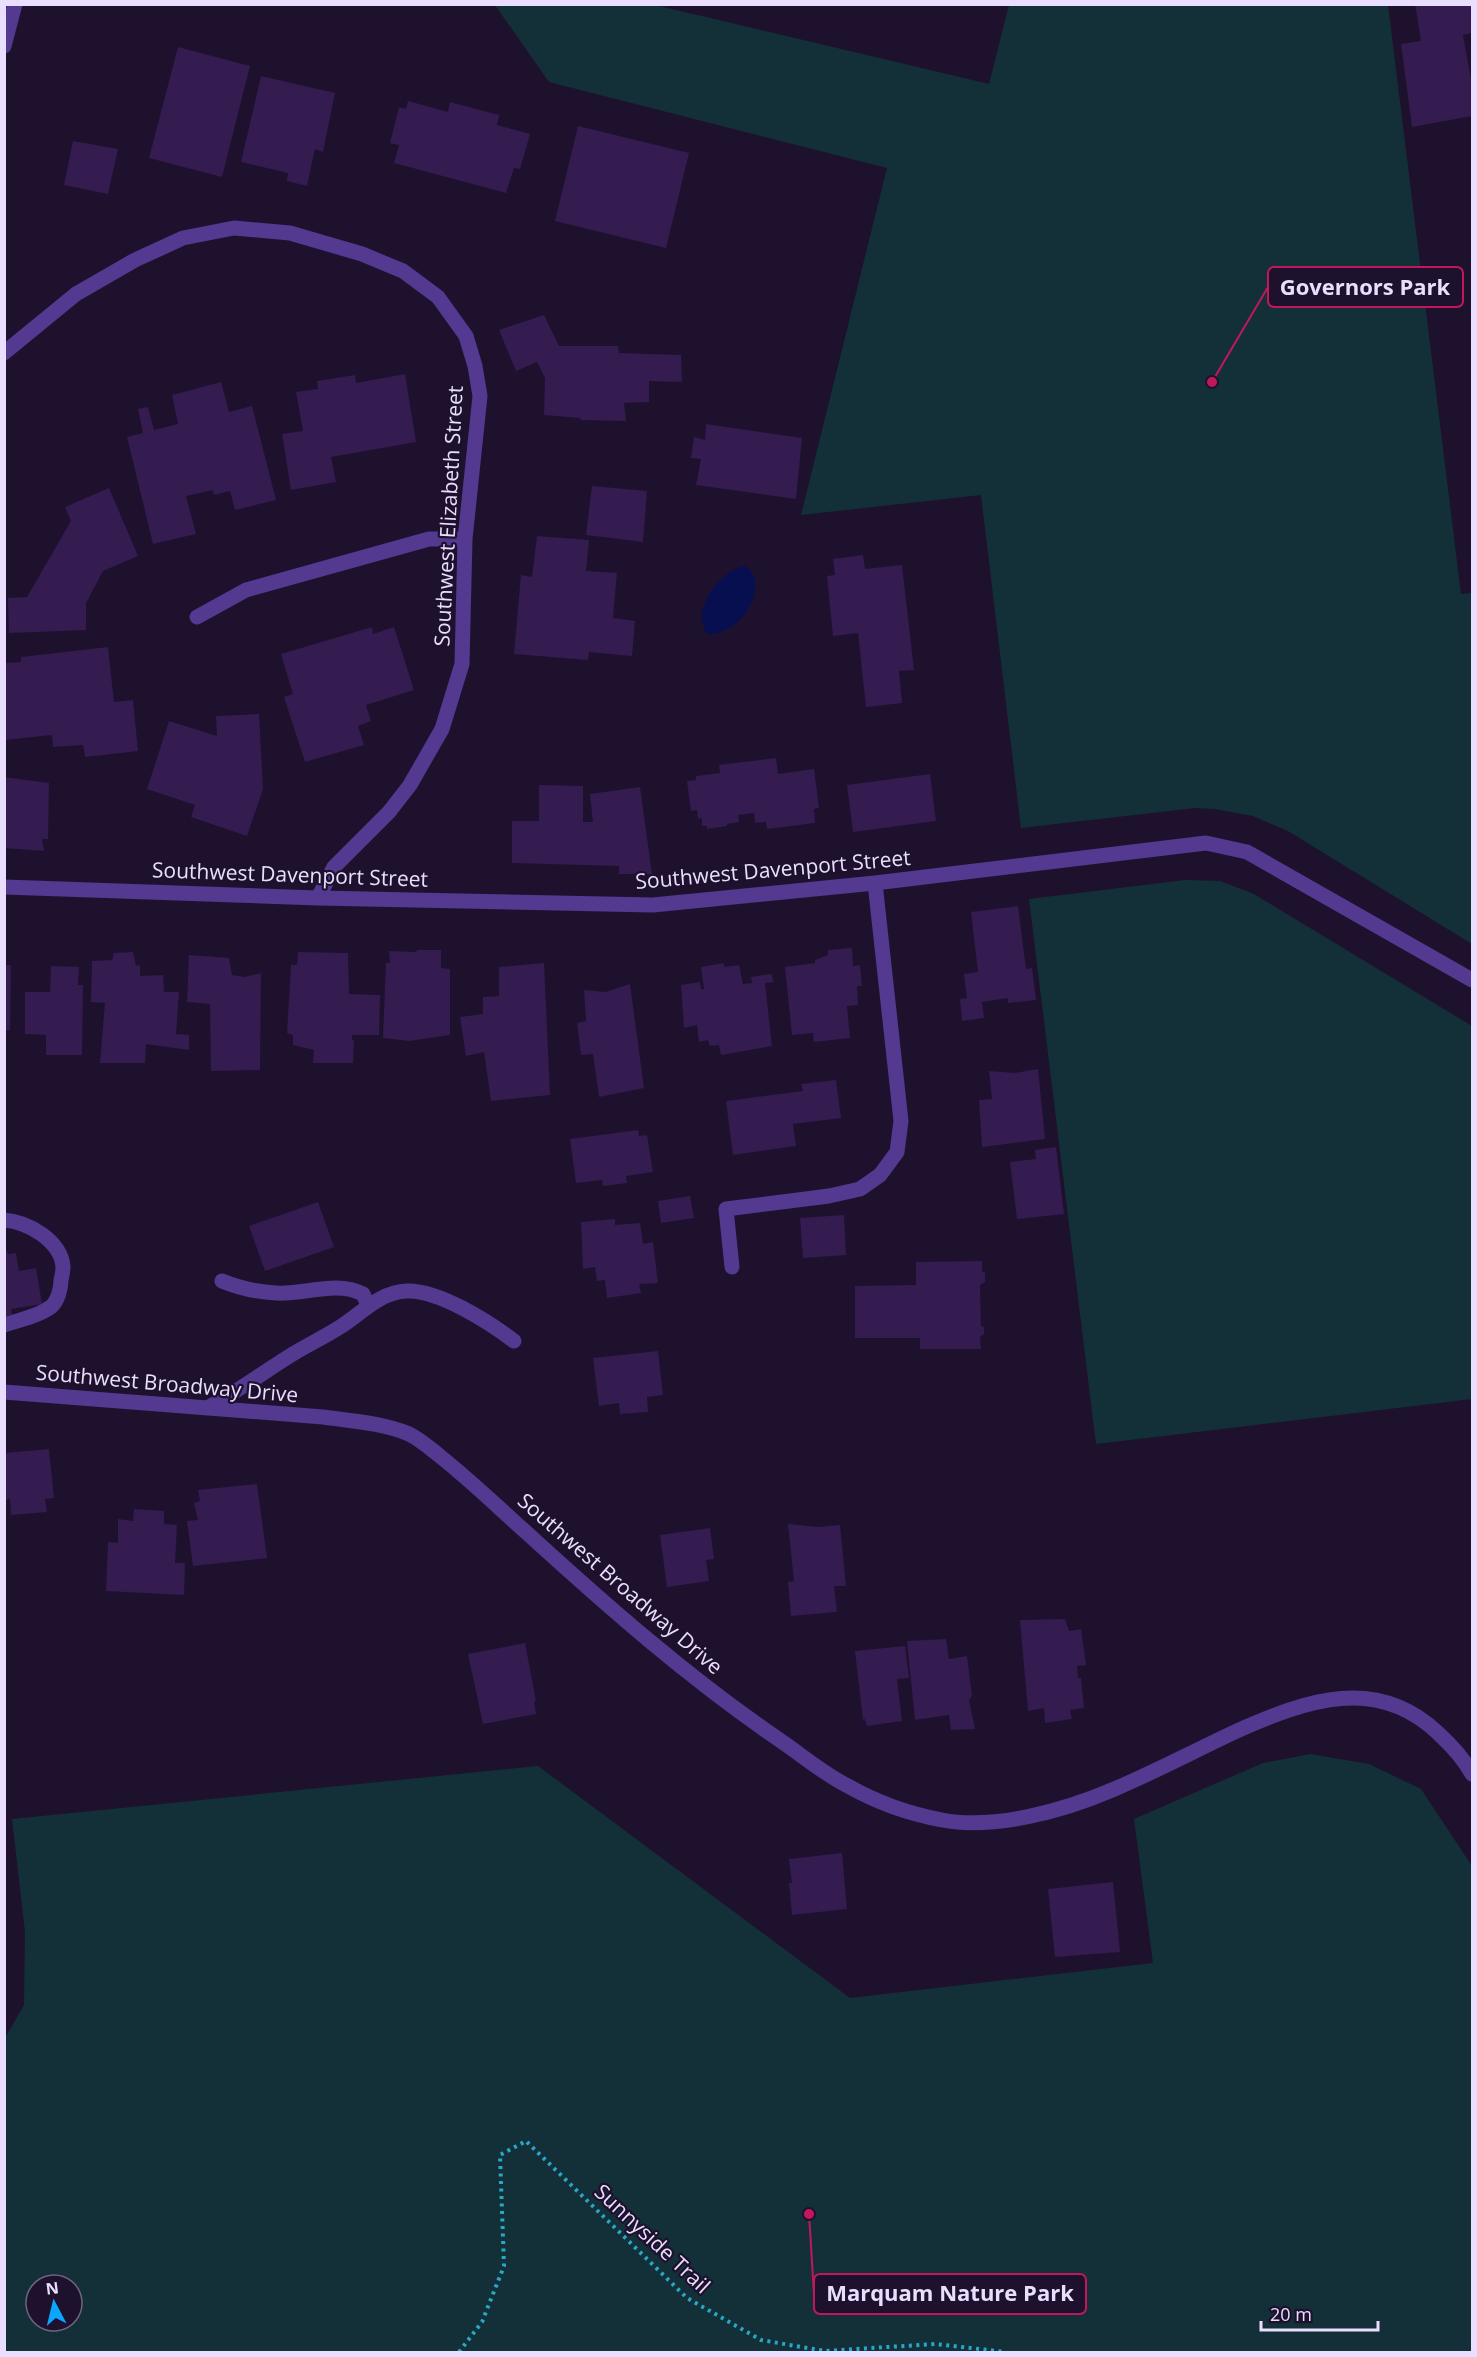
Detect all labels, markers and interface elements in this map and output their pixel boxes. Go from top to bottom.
callout: Governors Park [1268,267,1463,307]
text: Governors Park [1280,271,1451,301]
street label: Southwest Elizabeth Street [427,385,469,647]
street label: Southwest Davenport Street [634,843,912,895]
street label: Southwest Davenport Street [152,855,429,893]
street label: Southwest Broadway Drive [35,1358,299,1408]
street label: Southwest Broadway Drive [512,1486,729,1680]
street label: Sunnyside Trail [589,2177,717,2299]
north arrow [24,2273,84,2333]
callout: Marquam Nature Park [814,2274,1086,2314]
text: N [44,2276,60,2300]
text: Marquam Nature Park [826,2277,1074,2307]
scale bar [1261,2294,1378,2332]
text: 20 m [1270,2302,1312,2326]

